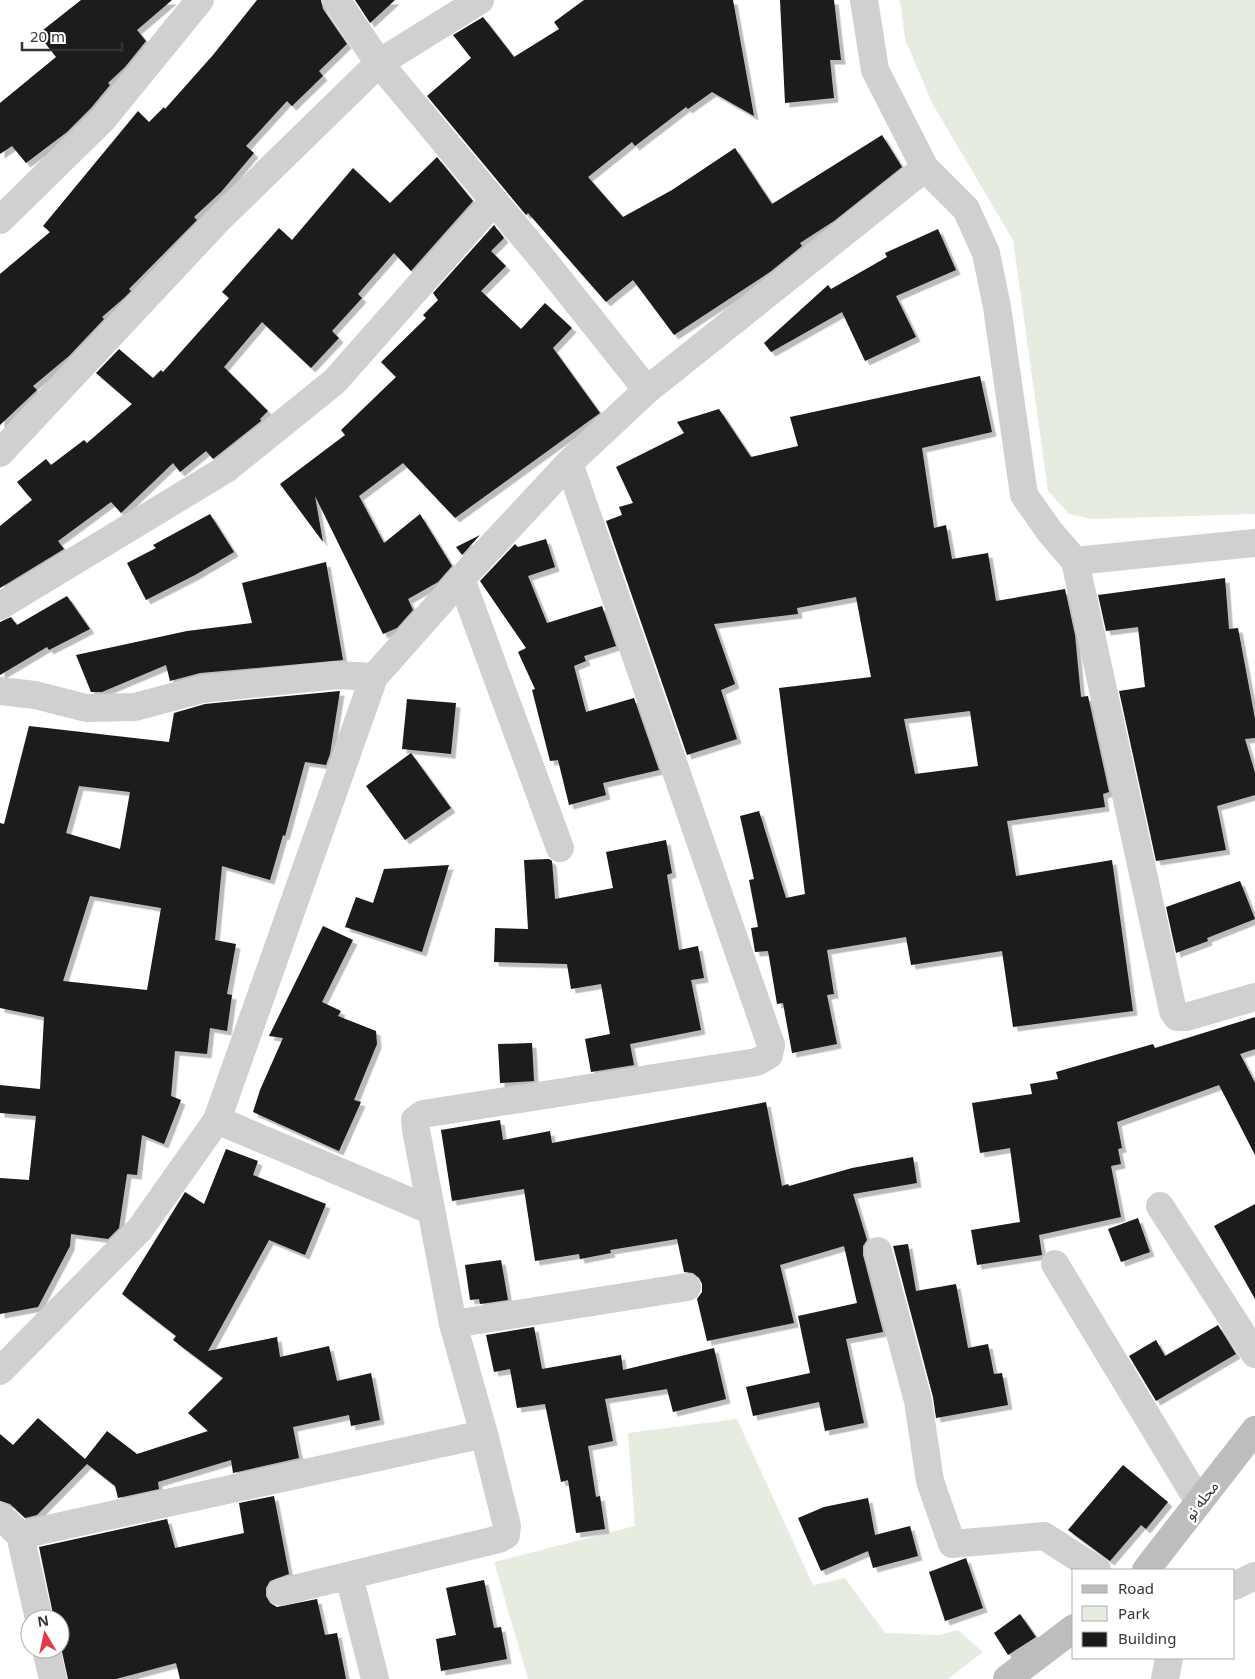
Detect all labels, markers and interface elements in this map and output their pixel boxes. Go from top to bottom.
scale bar [22,20,122,52]
text: 20 m [30,26,65,46]
street label: محله نو [1179,1476,1223,1524]
legend [1072,1569,1235,1659]
text: Road [1118,1578,1154,1598]
text: Park [1118,1603,1150,1623]
north arrow [20,1609,70,1659]
text: N [36,1610,50,1631]
text: Building [1118,1628,1176,1648]

